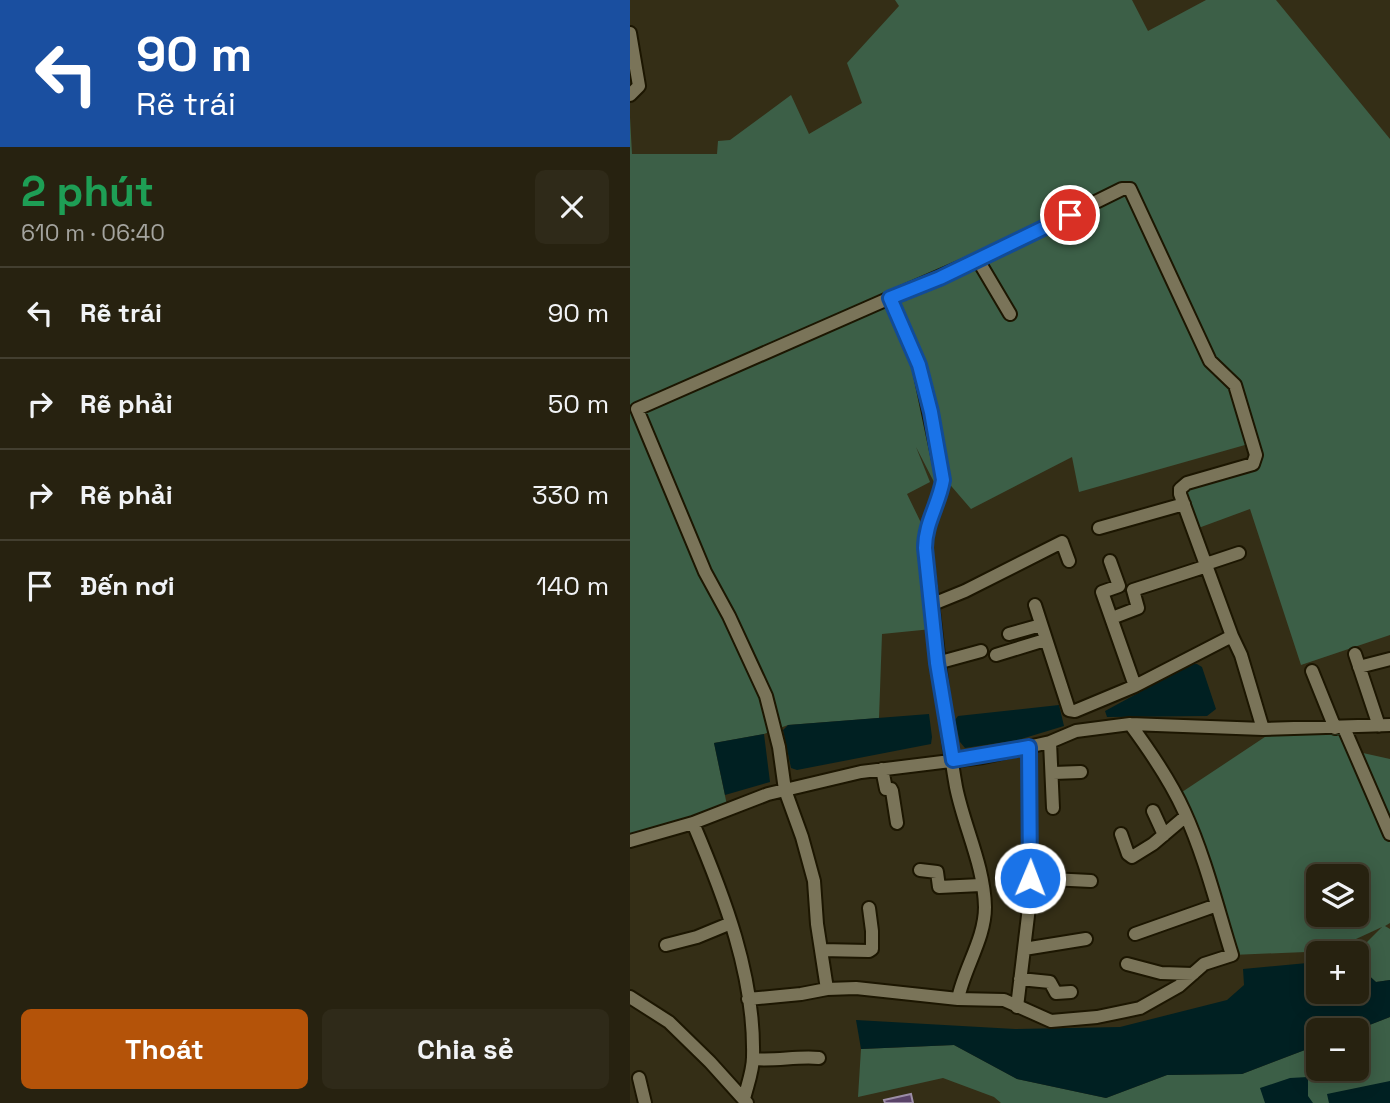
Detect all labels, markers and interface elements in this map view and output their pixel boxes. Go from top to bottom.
text: 90 m [136,23,252,85]
icon: left [21,28,112,119]
text: Rẽ trái [136,84,236,124]
text: 2 phút [21,165,154,218]
button: close [535,170,609,244]
pin [1040,185,1100,245]
icon: arrive [1051,196,1089,234]
text: 610 m · 06:40 [21,218,165,248]
icon: left [21,294,59,332]
text: Rẽ trái [80,296,162,330]
text: 90 m [547,296,609,330]
icon: right [21,385,59,423]
text: Rẽ phải [80,387,173,421]
text: 50 m [548,387,609,421]
icon: right [21,476,59,514]
text: Rẽ phải [80,478,173,512]
text: 330 m [532,478,609,512]
icon: arrive [21,567,59,605]
text: Đến nơi [80,569,175,603]
text: 140 m [536,569,609,603]
position arrow [993,841,1067,915]
map controls [1306,864,1369,1081]
button: layers [1306,864,1369,927]
button: + [1306,941,1369,1004]
button: Thoát [21,1009,308,1089]
button: Chia sẻ [322,1009,609,1089]
button: − [1306,1018,1369,1081]

